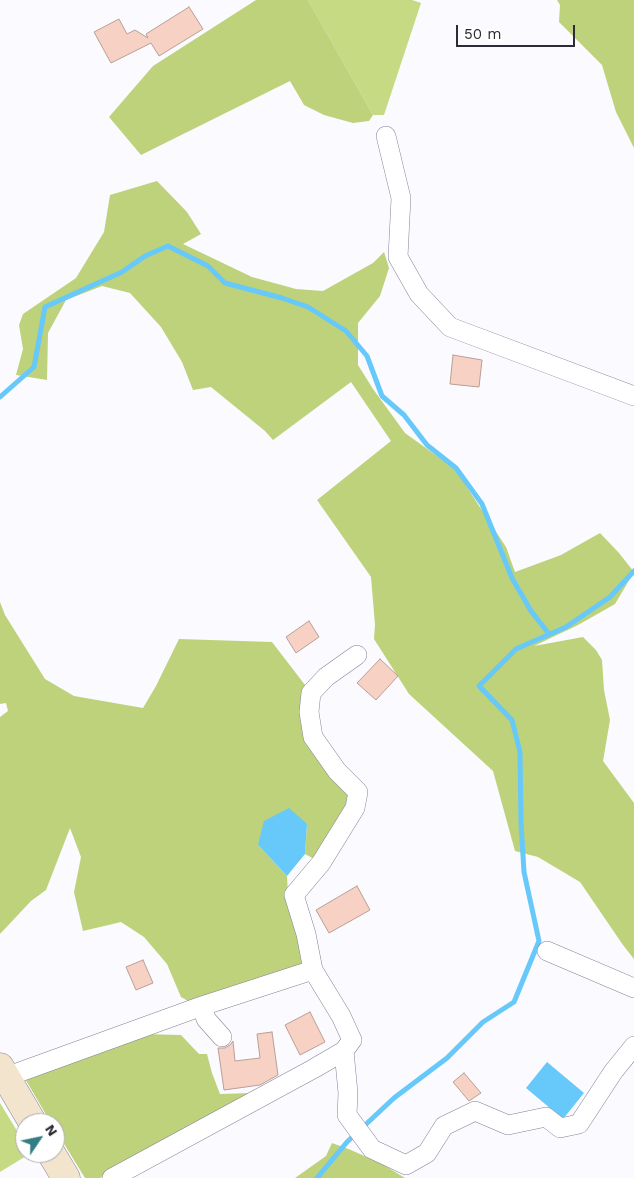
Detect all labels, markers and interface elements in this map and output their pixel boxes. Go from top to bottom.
scale bar [459,15,578,47]
text: 50 m [464,25,501,43]
north arrow [15,1113,65,1163]
text: N [42,1121,61,1139]

